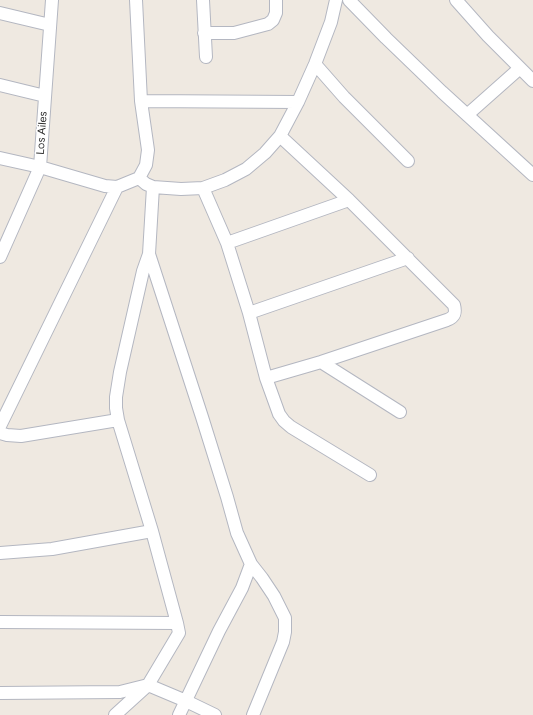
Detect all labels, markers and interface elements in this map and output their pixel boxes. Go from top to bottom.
street label: Los Ailes [34,111,50,155]

